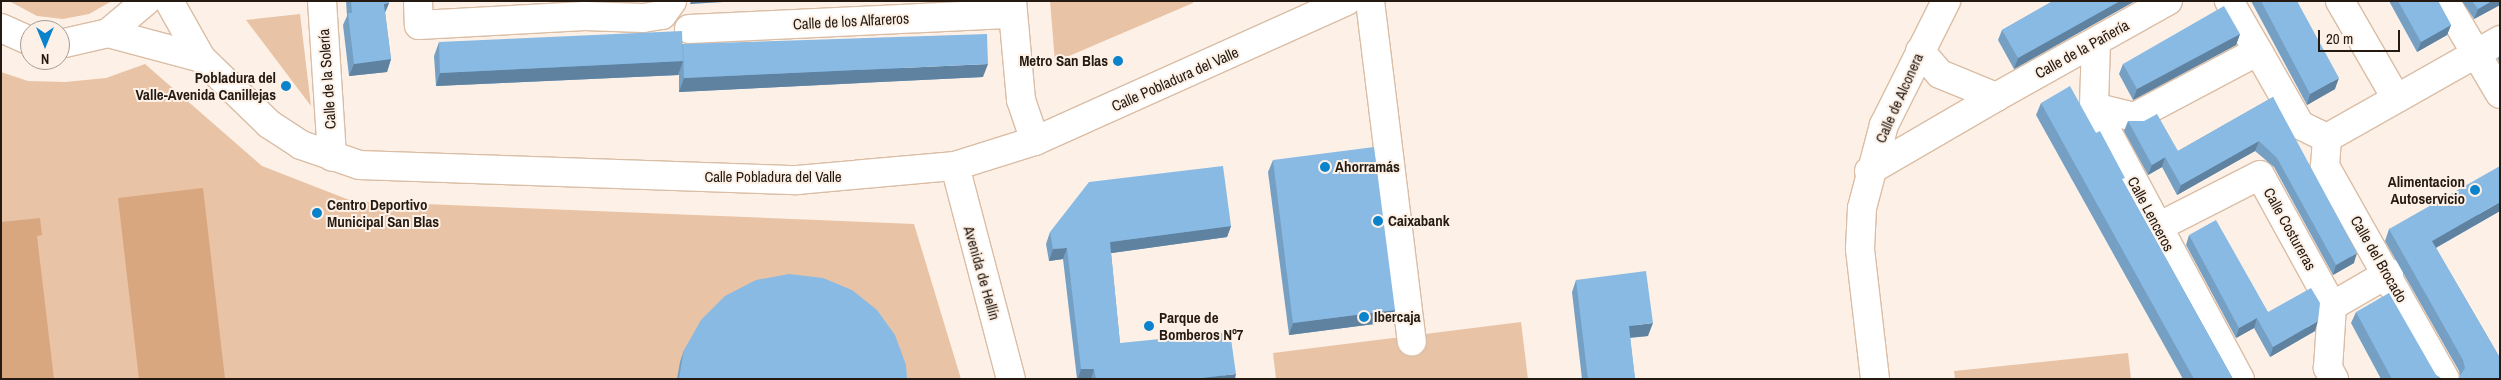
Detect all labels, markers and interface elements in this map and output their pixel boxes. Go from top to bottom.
street label: Calle de los Alfareros [792,9,910,33]
street label: Calle de la Pañería [2032,16,2132,82]
north arrow [20,20,70,70]
scale bar [2321,20,2404,52]
street label: Calle de la Solería [315,28,339,130]
text: 20 m [2326,28,2353,49]
street label: Calle Pobladura del Valle [1109,43,1241,115]
text: N [41,50,49,68]
street label: Calle de Alconera [1871,50,1927,146]
place label: Metro San Blas [1019,52,1108,70]
marker: Metro San Blas [1112,55,1124,67]
place label: Pobladura del Valle-Avenida Canillejas [136,68,276,103]
marker: Pobladura del Valle-Avenida Canillejas [280,80,292,92]
place label: Ahorramás [1335,158,1400,176]
marker: Ahorramás [1319,161,1331,173]
street label: Calle Pobladura del Valle [704,168,842,186]
place label: Alimentacion Autoservicio [2388,172,2465,207]
street label: Calle Lenceros [2124,174,2178,254]
marker: Alimentacion Autoservicio [2469,184,2481,196]
street label: Calle Costureras [2260,185,2320,273]
place label: Centro Deportivo Municipal San Blas [327,195,439,230]
marker: Centro Deportivo Municipal San Blas [311,207,323,219]
place label: Caixabank [1388,212,1450,230]
street label: Calle del Brocado [2347,212,2411,306]
marker: Caixabank [1372,215,1384,227]
street label: Avenida de Hellín [960,224,1004,322]
place label: Parque de Bomberos Nº7 [1159,308,1243,343]
place label: Ibercaja [1374,308,1420,326]
marker: Ibercaja [1358,311,1370,323]
marker: Parque de Bomberos Nº7 [1143,320,1155,332]

